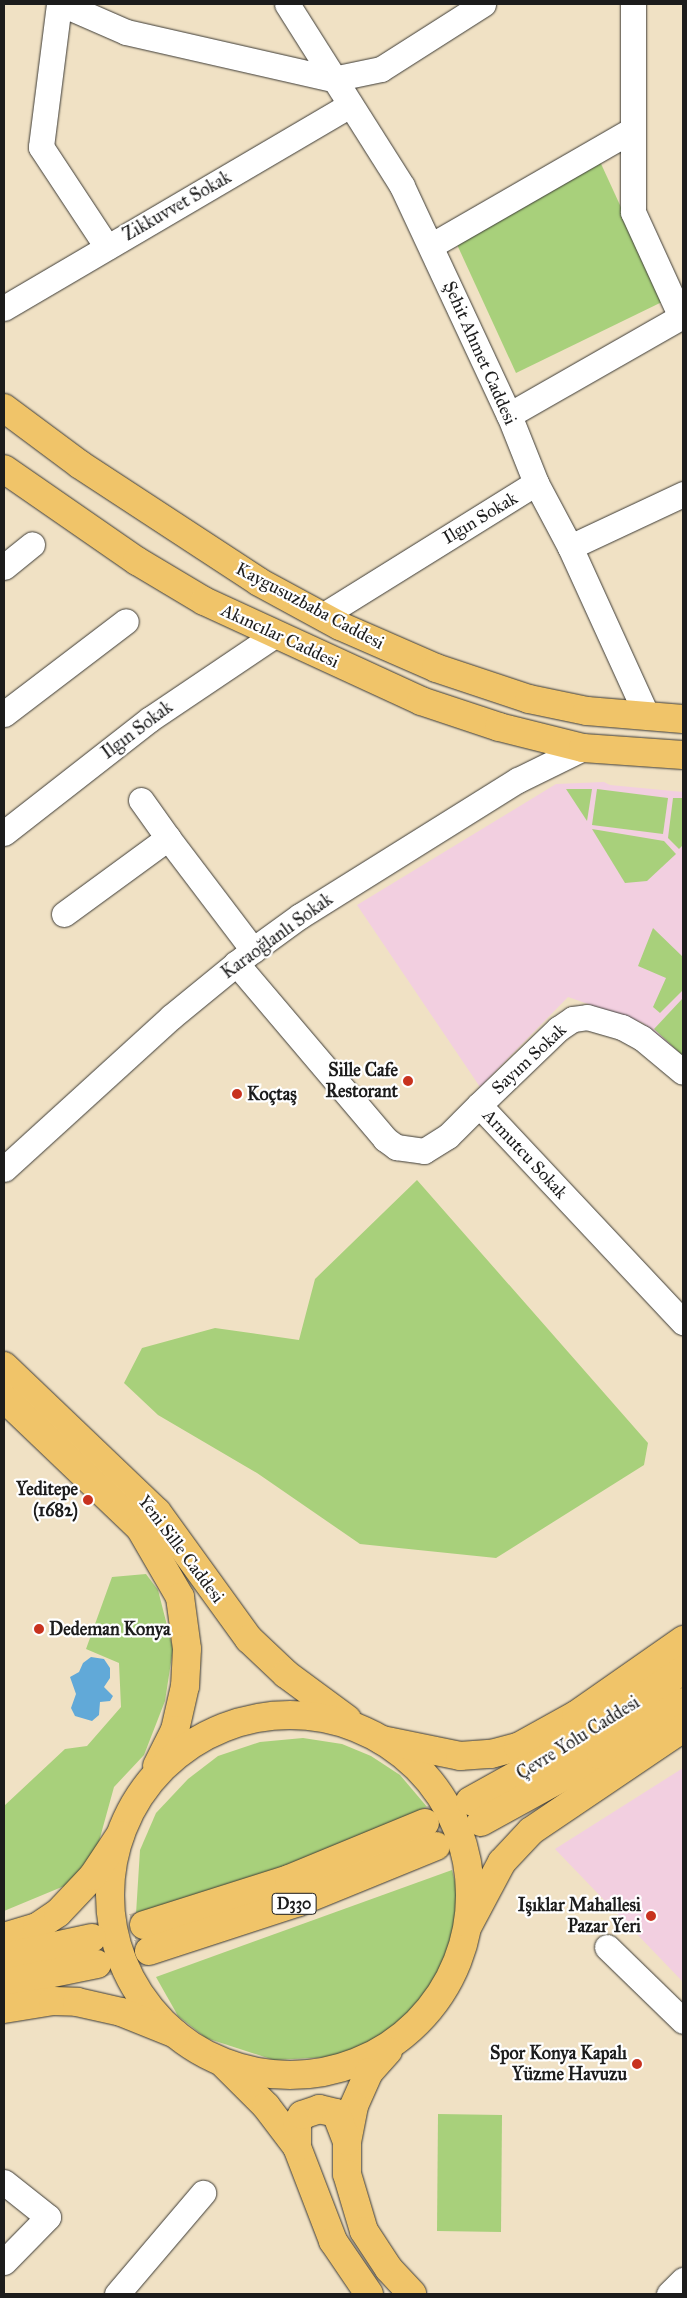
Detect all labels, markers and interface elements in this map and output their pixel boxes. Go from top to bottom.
street label: Zikkuvvet Sokak [119,166,235,246]
street label: Şehit Ahmet Caddesi [439,278,521,428]
street label: Ilgın Sokak [439,487,521,549]
street label: Kaygusuzbaba Caddesi [232,558,388,654]
street label: Akıncılar Caddesi [218,599,342,673]
street label: Ilgın Sokak [97,696,177,764]
street label: Karaoğlanlı Sokak [217,888,337,984]
street label: Sayım Sokak [487,1019,571,1099]
place label: Sille Cafe Restorant [325,1060,398,1102]
marker: Sille Cafe Restorant [402,1075,414,1087]
place label: Koçtaş [247,1083,297,1105]
marker: Koçtaş [231,1088,243,1100]
street label: Armutcu Sokak [478,1105,572,1203]
place label: Yeditepe (1682) [16,1479,78,1522]
street label: Yeni Sille Caddesi [133,1491,229,1607]
marker: Yeditepe (1682) [82,1494,94,1506]
place label: Dedeman Konya [49,1618,171,1640]
marker: Dedeman Konya [33,1623,45,1635]
street label: Çevre Yolu Caddesi [513,1692,643,1784]
road number: D330 [272,1890,316,1918]
place label: Işıklar Mahallesi Pazar Yeri [518,1895,641,1938]
marker: Işıklar Mahallesi Pazar Yeri [645,1910,657,1922]
place label: Spor Konya Kapalı Yüzme Havuzu [490,2043,627,2086]
marker: Spor Konya Kapalı Yüzme Havuzu [631,2058,643,2070]

